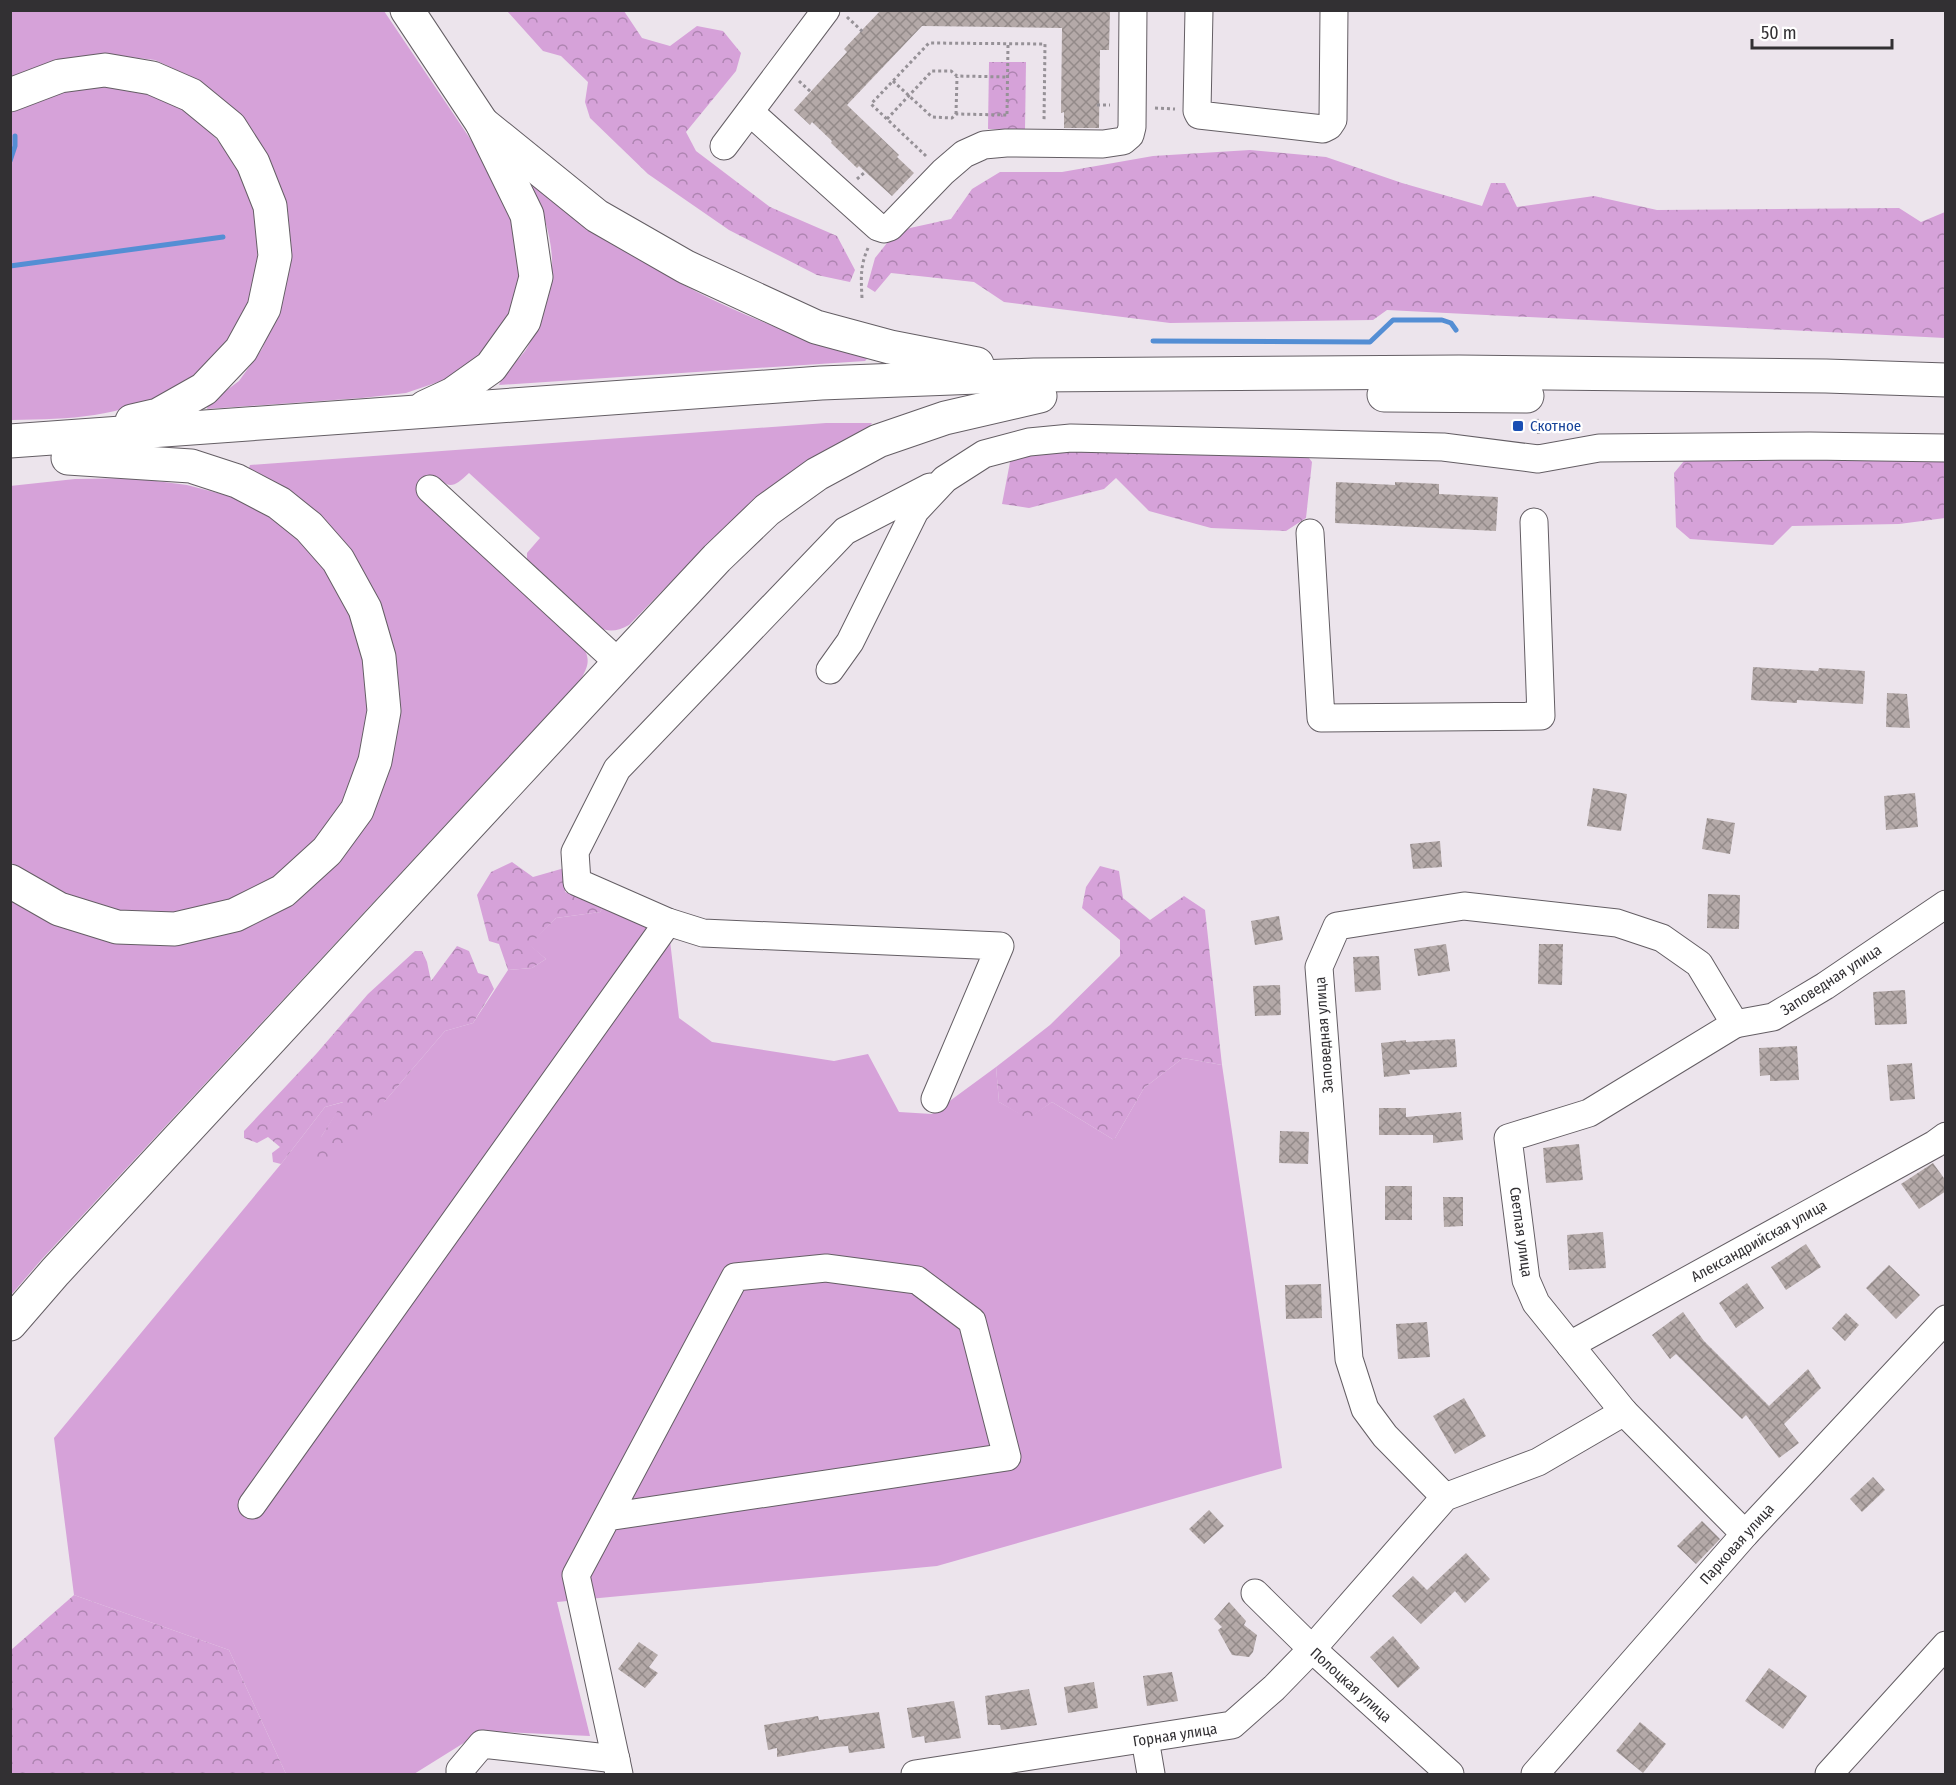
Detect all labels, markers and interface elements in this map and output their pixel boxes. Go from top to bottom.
scale bar [1752,12,1892,50]
text: 50 m [1761,22,1797,44]
place label: Скотное [1530,417,1581,435]
marker: Скотное [1511,419,1525,433]
street label: Заповедная улица [1777,941,1885,1019]
street label: Заповедная улица [1311,976,1337,1094]
street label: Светлая улица [1506,1186,1536,1278]
street label: Александрийская улица [1688,1196,1830,1286]
street label: Парковая улица [1696,1500,1778,1588]
street label: Полоцкая улица [1307,1644,1395,1726]
street label: Горная улица [1132,1719,1218,1751]

